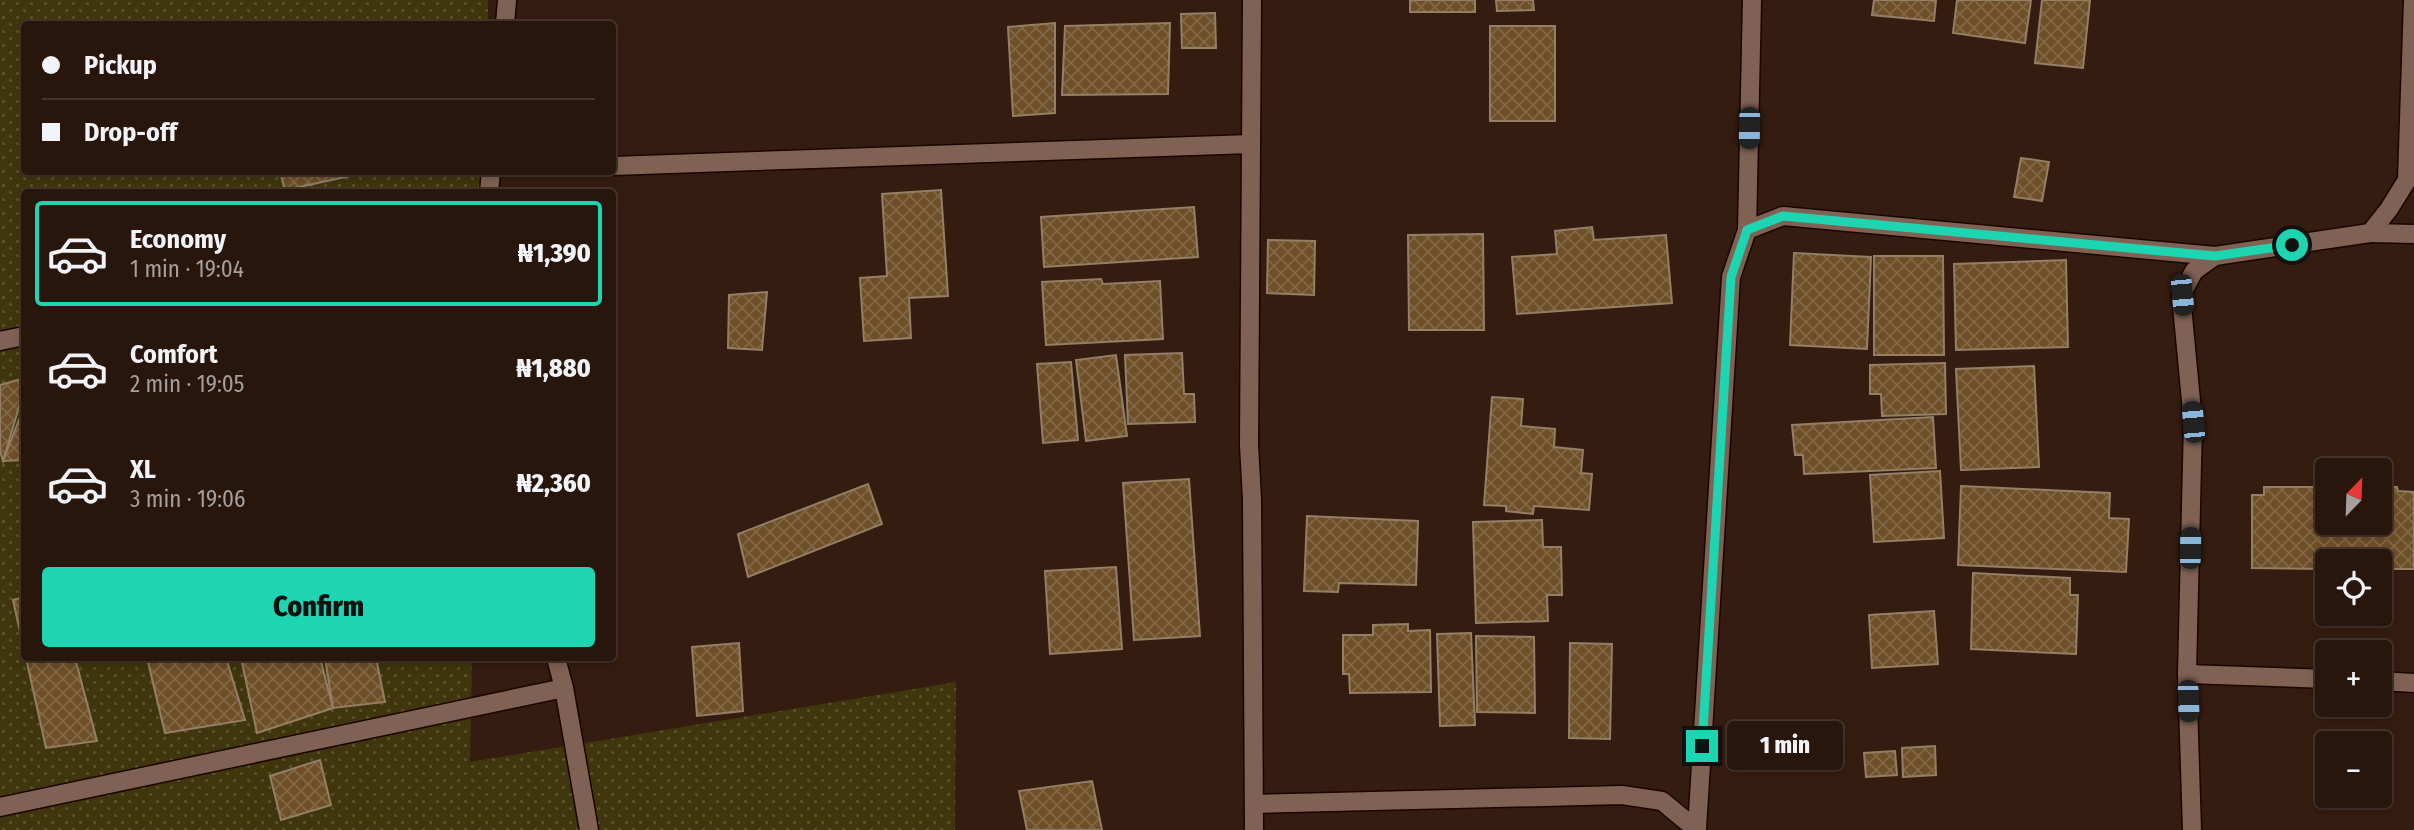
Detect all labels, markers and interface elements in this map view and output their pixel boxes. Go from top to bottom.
text: Pickup [84,50,157,81]
car [1739,107,1760,149]
text: Drop-off [84,117,177,148]
icon: car [46,222,109,285]
text: Economy [130,224,226,255]
route start [2276,229,2308,261]
text: ₦1,390 [518,238,591,269]
text: 1 min · 19:04 [130,255,244,283]
car [2170,273,2195,317]
icon: car [46,337,109,400]
text: Comfort [130,339,218,370]
text: ₦1,880 [516,353,591,384]
text: 2 min · 19:05 [130,370,244,398]
car [2181,400,2206,444]
icon: car [46,452,109,515]
text: XL [130,454,156,485]
north arrow [2315,458,2392,536]
map controls [2315,458,2392,808]
text: ₦2,360 [516,468,591,499]
text: 3 min · 19:06 [130,485,245,513]
car [2180,527,2201,569]
button: locate [2315,549,2392,626]
button: Confirm [42,567,595,647]
button: + [2315,640,2392,717]
car [2177,680,2200,722]
callout: 1 min [1726,722,1842,770]
route end [1686,730,1718,762]
text: 1 min [1760,731,1810,759]
button: − [2315,731,2392,808]

